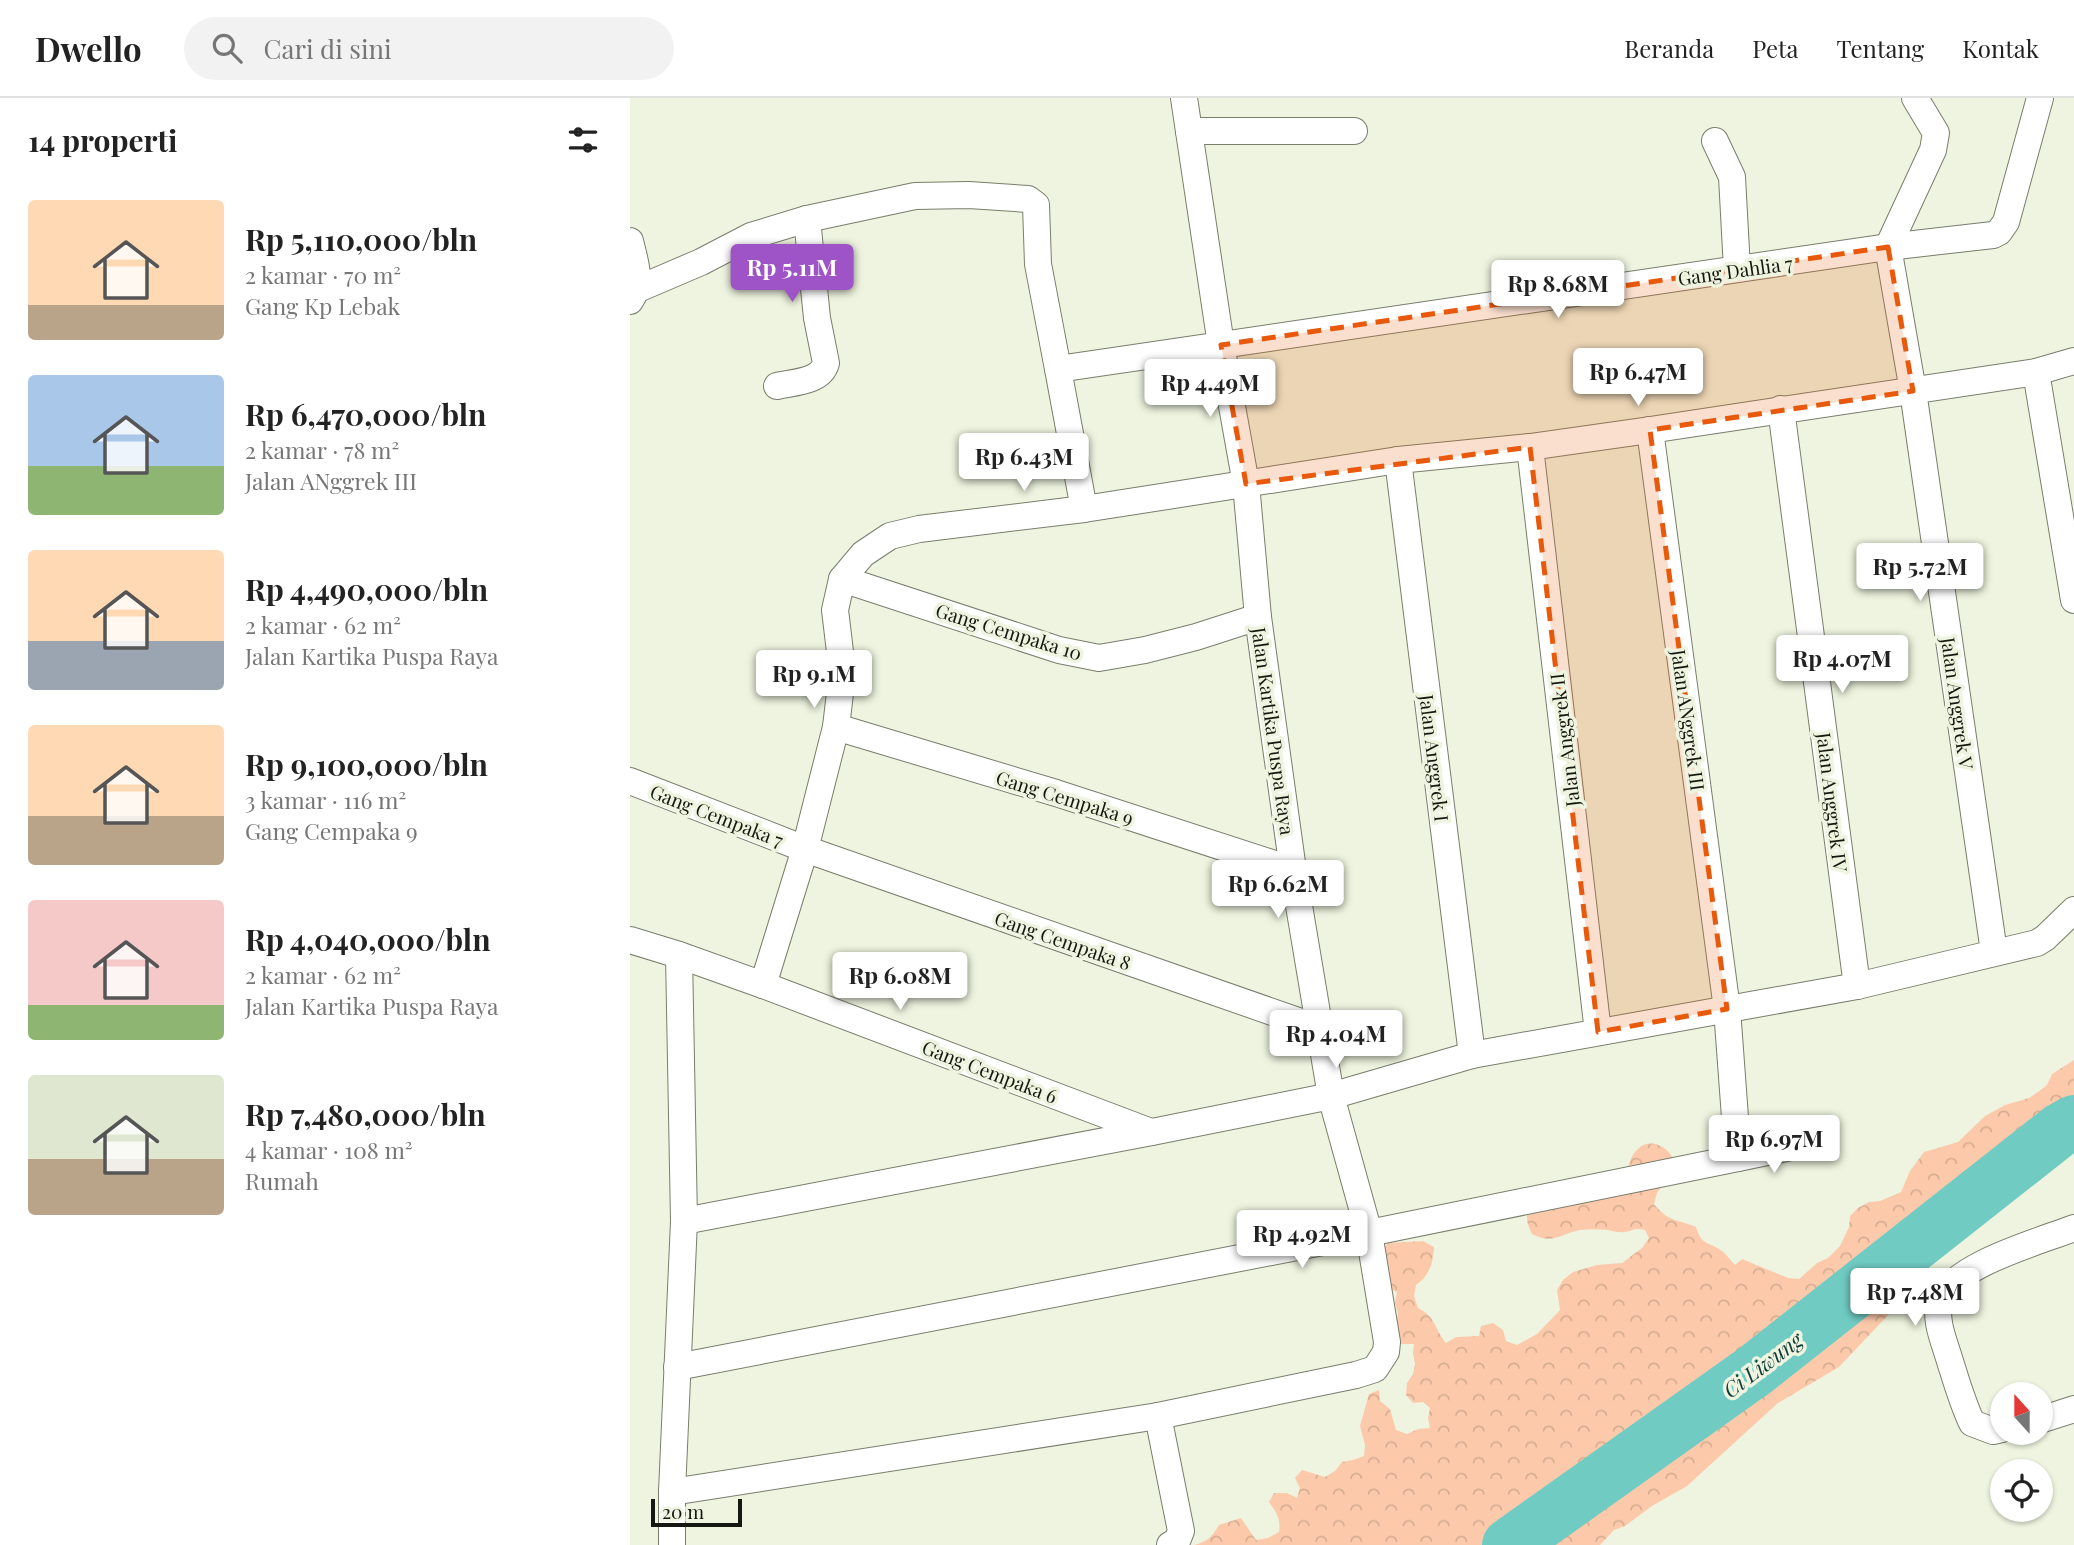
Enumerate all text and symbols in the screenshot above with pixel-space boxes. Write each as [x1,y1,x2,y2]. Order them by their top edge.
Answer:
search box [184,17,674,80]
text: Dwello [35,26,142,70]
icon: search [208,29,246,67]
text: Cari di sini [264,31,392,66]
text: Beranda [1624,32,1714,64]
text: Peta [1752,32,1799,64]
text: Tentang [1837,32,1924,64]
text: Kontak [1962,32,2039,64]
text: 14 properti [28,120,178,160]
icon: filters [564,121,602,159]
text: Rp 5,110,000/bln [245,219,477,259]
icon: home [84,228,168,312]
pin: Rp 5.11M [720,244,864,304]
street label: Gang Dahlia 7 [1676,249,1794,291]
text: Rp 5.11M [747,251,837,282]
text: 2 kamar · 70 m² [245,259,401,290]
pin: Rp 8.68M [1486,260,1630,320]
text: Rp 8.68M [1507,267,1609,298]
text: Gang Kp Lebak [245,290,400,321]
pin: Rp 6.47M [1566,348,1710,408]
text: Rp 6.47M [1589,355,1687,386]
pin: Rp 4.49M [1138,360,1282,419]
text: Rp 4.49M [1160,366,1260,397]
text: Rp 6,470,000/bln [245,394,486,434]
icon: home [84,403,168,487]
text: 2 kamar · 78 m² [245,434,399,465]
pin: Rp 6.43M [952,434,1096,493]
text: Rp 6.43M [975,440,1073,471]
text: Jalan ANggrek III [245,465,417,496]
pin: Rp 5.72M [1848,544,1992,603]
text: Rp 5.72M [1872,550,1968,581]
text: Rp 4,490,000/bln [245,569,488,609]
icon: home [84,578,168,662]
street label: Gang Cempaka 10 [933,596,1085,666]
text: 2 kamar · 62 m² [245,609,401,640]
street label: Jalan Kartika Puspa Raya [1246,625,1302,837]
street label: Jalan Anggrek V [1936,634,1980,772]
pin: Rp 4.07M [1770,636,1914,695]
text: Jalan Kartika Puspa Raya [245,640,498,671]
text: Rp 4.07M [1792,642,1892,673]
street label: Jalan ANggrek III [1666,647,1712,792]
pin: Rp 9.1M [749,650,879,710]
text: Rp 9.1M [772,657,856,688]
street label: Jalan Anggrek II [1543,672,1585,809]
street label: Jalan Anggrek I [1414,692,1456,823]
street label: Jalan Anggrek IV [1811,730,1855,874]
text: Rp 9,100,000/bln [245,744,488,784]
icon: home [84,753,168,837]
street label: Gang Cempaka 9 [993,764,1137,830]
street label: Gang Cempaka 7 [647,778,788,852]
text: 3 kamar · 116 m² [245,784,406,815]
text: Gang Cempaka 9 [245,815,418,846]
pin: Rp 6.62M [1206,860,1350,920]
text: Rp 6.62M [1228,867,1328,898]
street label: Gang Cempaka 8 [991,904,1135,976]
text: Rp 4,040,000/bln [245,919,491,959]
icon: home [84,928,168,1012]
pin: Rp 6.08M [828,953,972,1012]
text: 2 kamar · 62 m² [245,959,401,990]
text: Rp 6.08M [848,959,952,990]
text: Jalan Kartika Puspa Raya [245,990,498,1021]
pin: Rp 4.04M [1264,1010,1408,1070]
text: Rp 4.04M [1285,1017,1387,1048]
street label: Gang Cempaka 6 [919,1033,1061,1109]
text: Rp 7,480,000/bln [245,1094,486,1134]
icon: home [84,1103,168,1187]
pin: Rp 6.97M [1702,1116,1846,1175]
text: Rp 6.97M [1725,1122,1823,1153]
text: 4 kamar · 108 m² [245,1134,413,1165]
text: Rumah [245,1165,319,1196]
pin: Rp 4.92M [1230,1210,1374,1270]
text: Rp 4.92M [1253,1217,1351,1248]
pin: Rp 7.48M [1843,1268,1987,1328]
text: Rp 7.48M [1866,1275,1964,1306]
water label: Ci Liwung [1717,1324,1809,1403]
north arrow [1990,1382,2053,1446]
map controls [1990,1382,2053,1522]
button: locate [1990,1459,2053,1522]
scale bar [651,1496,742,1528]
text: 20 m [662,1498,704,1524]

